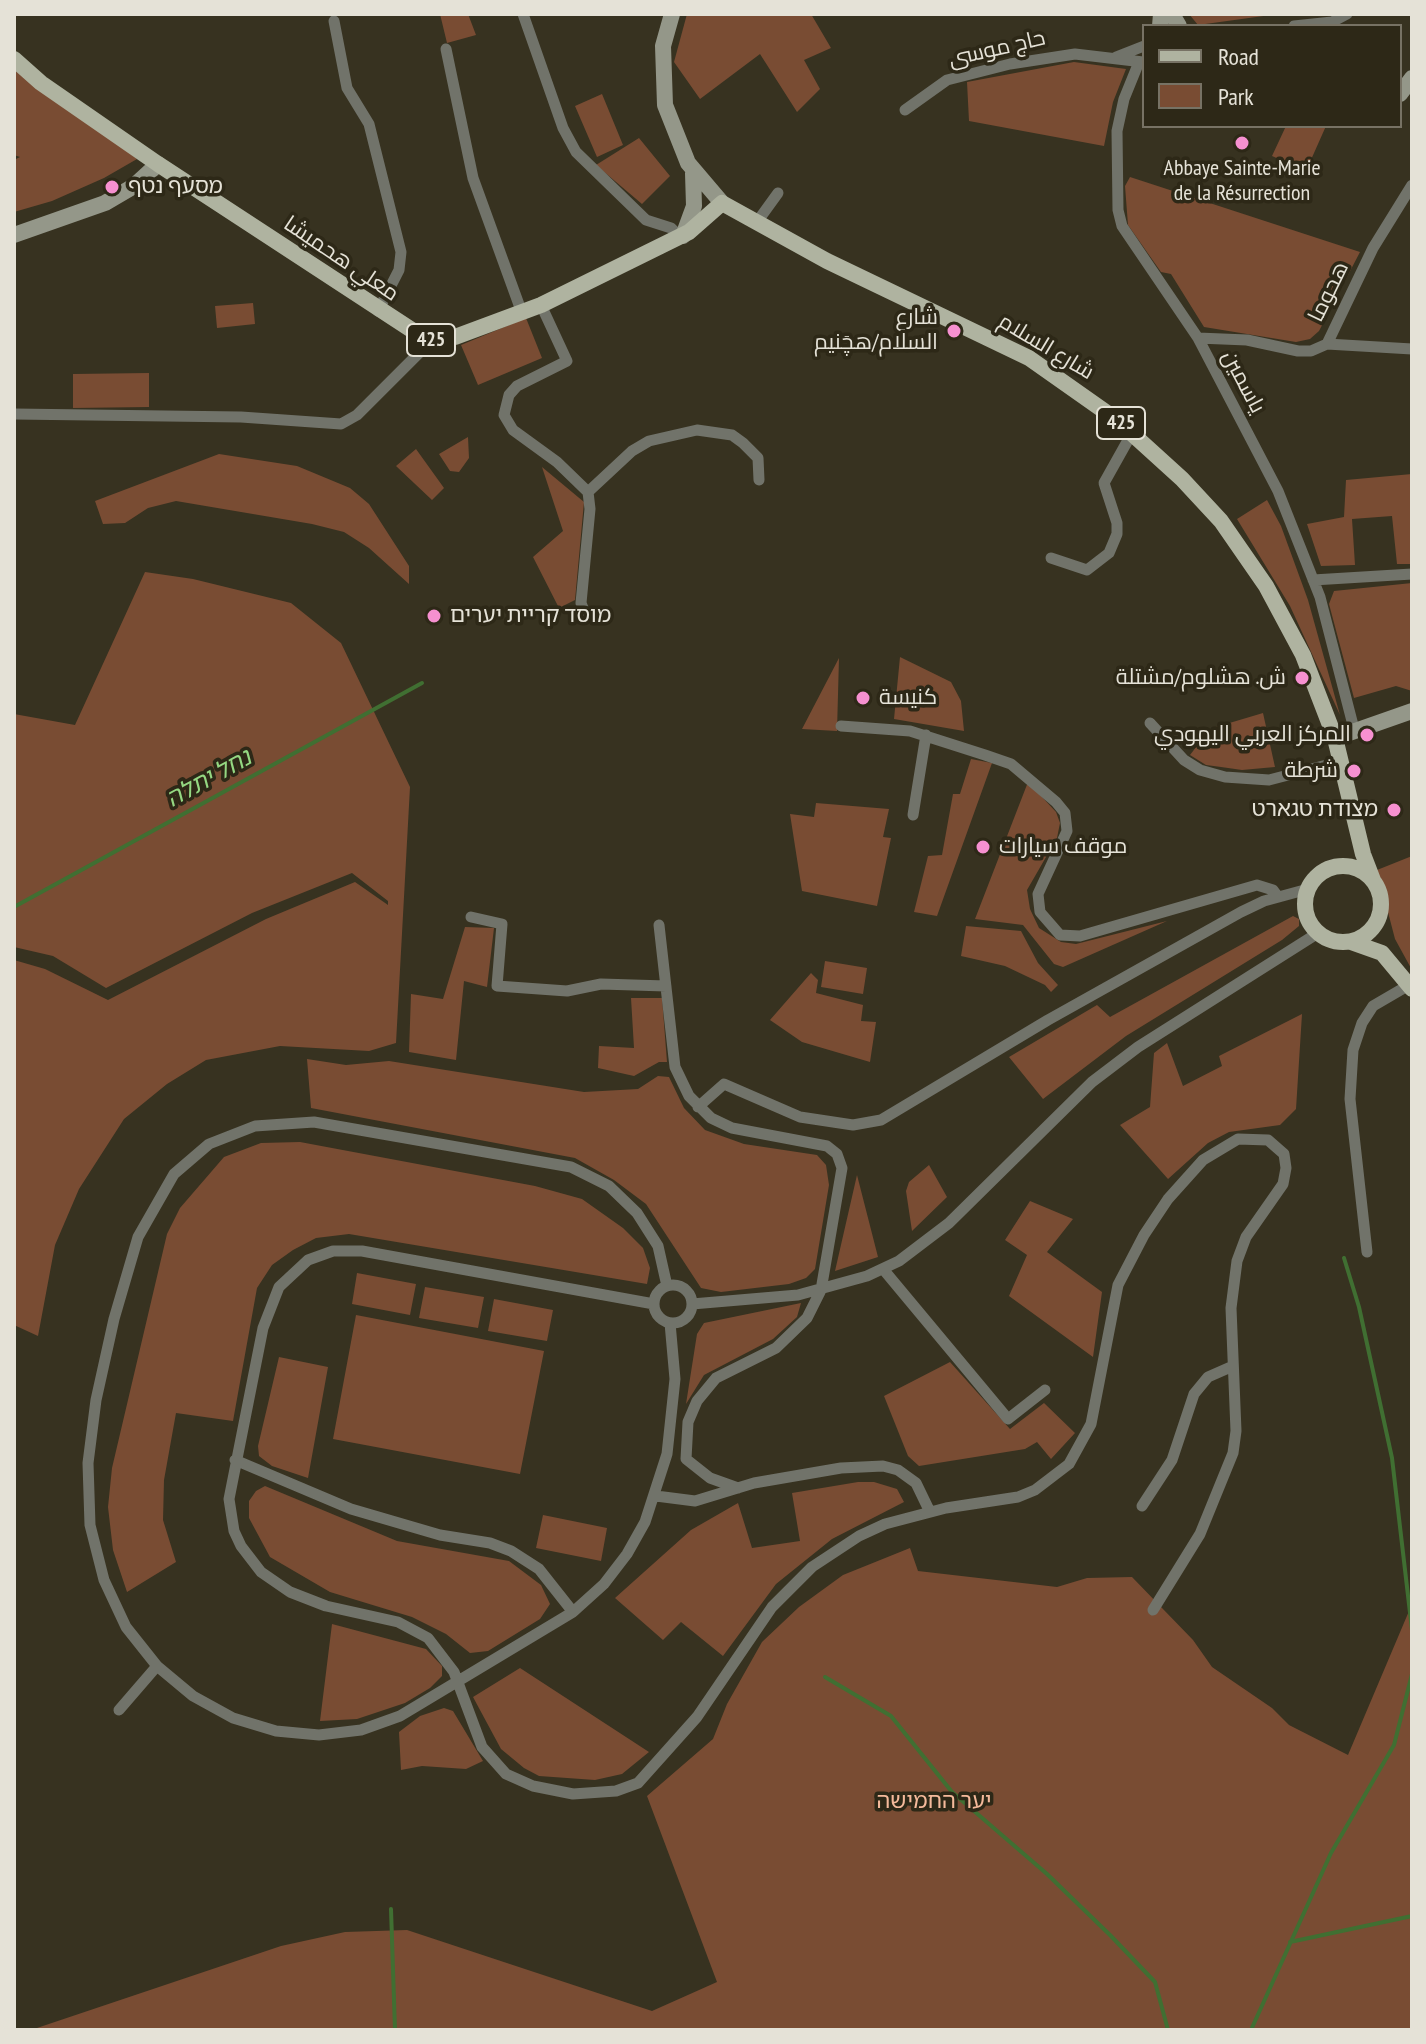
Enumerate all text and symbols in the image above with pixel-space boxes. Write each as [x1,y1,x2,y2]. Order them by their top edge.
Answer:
legend [1142,24,1402,128]
street label: حاج موسى [946,25,1048,73]
text: Road [1218,41,1259,72]
text: Park [1218,81,1254,112]
marker: Abbaye Sainte-Marie de la Résurrection [1233,134,1251,152]
place label: Abbaye Sainte-Marie de la Résurrection [1163,156,1321,208]
place label: מסעף נטף [128,174,223,200]
marker: מסעף נטף [103,178,121,196]
street label: معلي هحميشا [278,211,404,307]
street label: هحوما [1303,257,1355,327]
place label: شارع السلام/هچَنيم [814,305,938,356]
street label: شارع السلام [993,308,1099,386]
marker: شارع السلام/هچَنيم [945,322,963,340]
road number: 425 [407,324,455,356]
street label: ياسمين [1216,346,1270,418]
road number: 425 [1097,407,1145,439]
place label: מוסד קריית יערים [450,603,611,629]
marker: מוסד קריית יערים [425,607,443,625]
place label: ش. هشلوم/مشتلة [1116,665,1286,691]
marker: ش. هشلوم/مشتلة [1293,669,1311,687]
place label: كنيسة [879,685,937,711]
marker: كنيسة [854,689,872,707]
place label: المركز العربي اليهودي [1154,722,1351,748]
marker: المركز العربي اليهودي [1358,726,1376,744]
water label: נחל יתלה [161,744,257,814]
place label: شرطة [1285,758,1338,784]
marker: شرطة [1345,762,1363,780]
place label: מצודת טגארט [1252,797,1378,823]
marker: מצודת טגארט [1385,801,1403,819]
place label: موقف سيارات [999,834,1127,860]
marker: موقف سيارات [974,838,992,856]
park label: יער החמישה [877,1789,991,1815]

